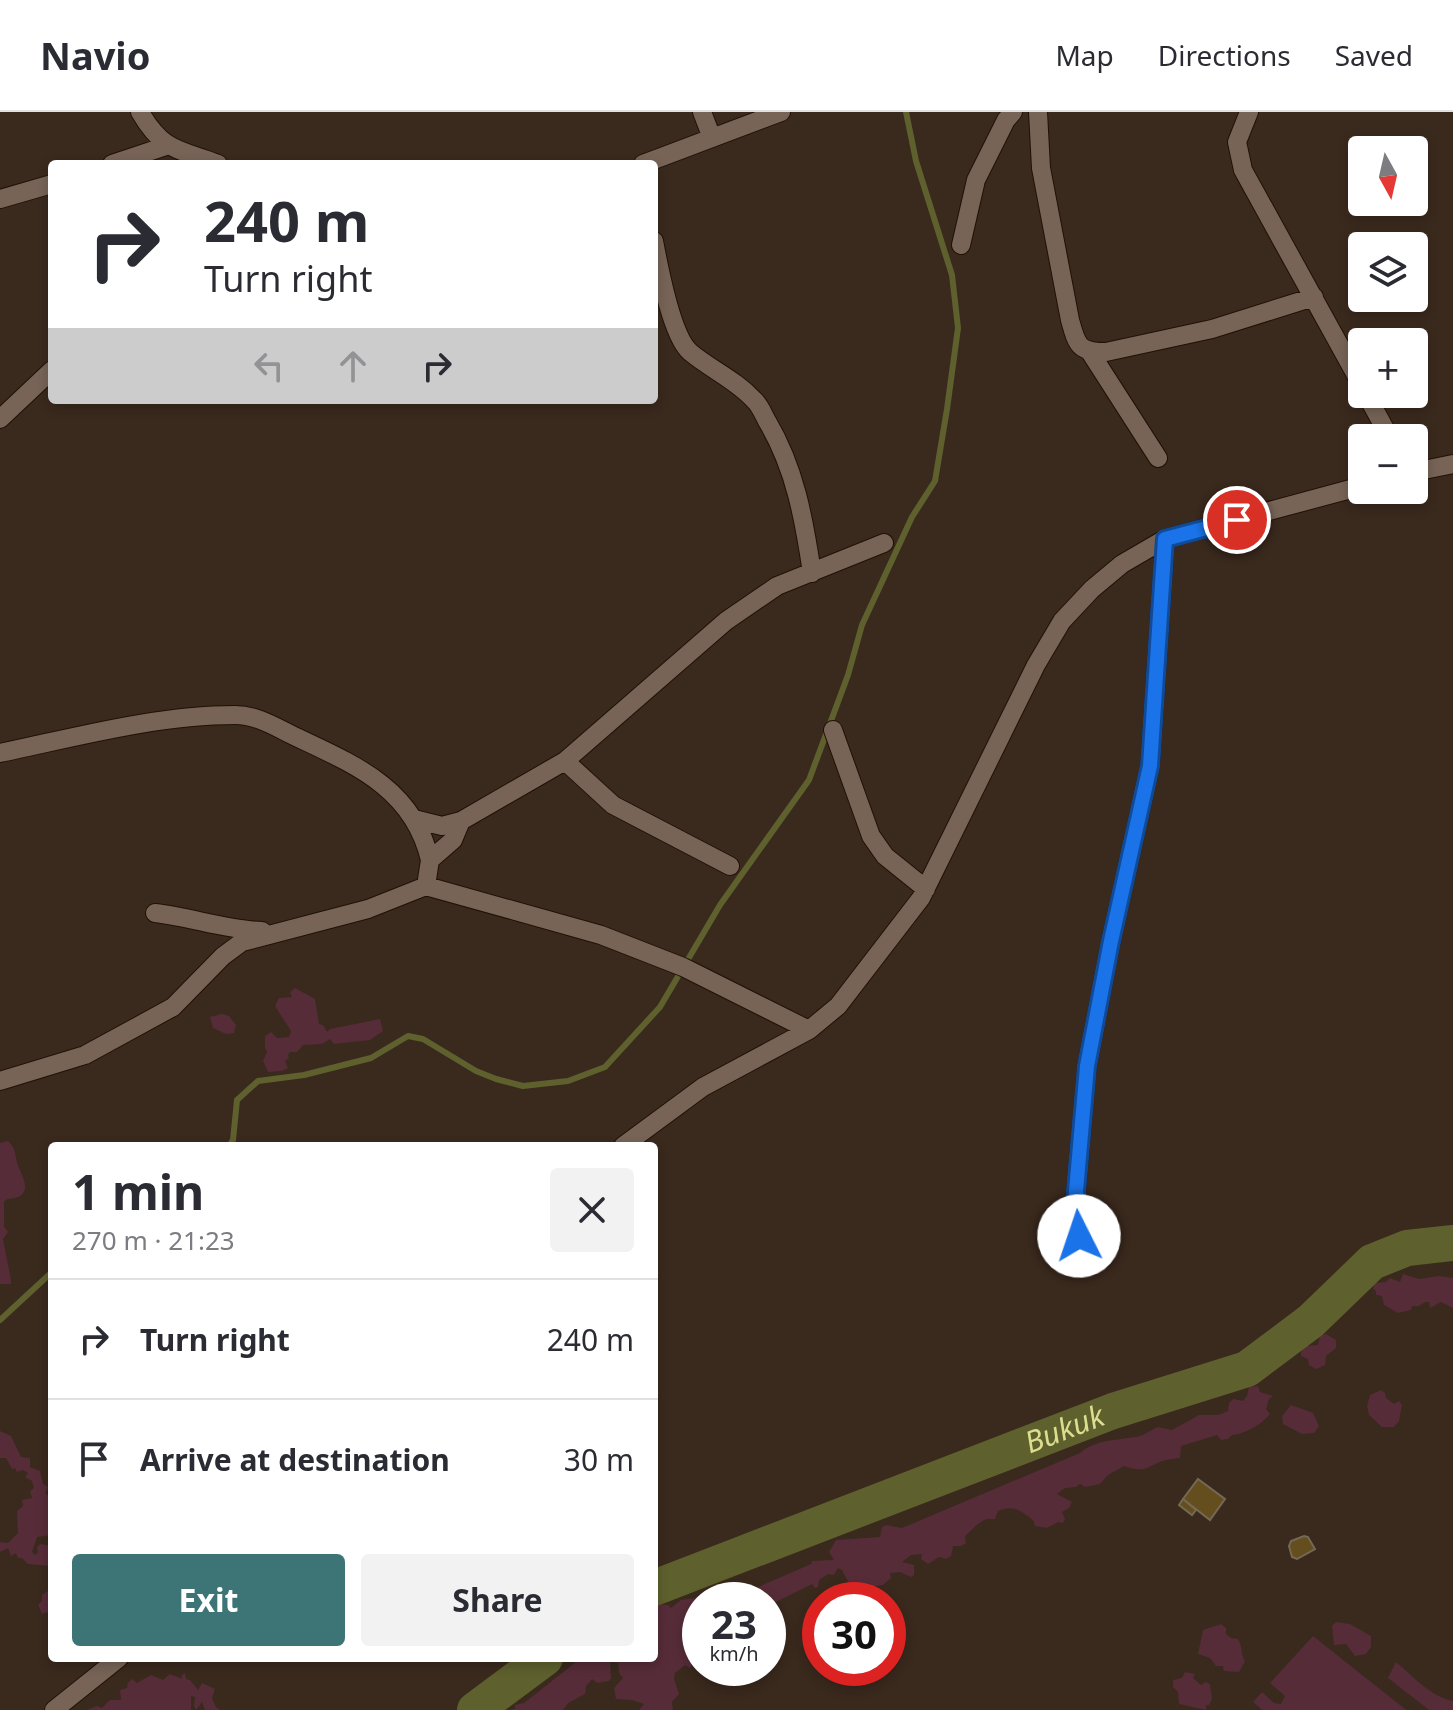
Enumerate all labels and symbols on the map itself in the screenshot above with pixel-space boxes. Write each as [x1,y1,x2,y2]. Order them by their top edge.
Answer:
north arrow [1348,136,1428,216]
pin [1203,486,1271,554]
position arrow [1037,1194,1121,1278]
water label: Bukuk [1018,1394,1111,1462]
speed limit sign: 30 [802,1582,906,1686]

